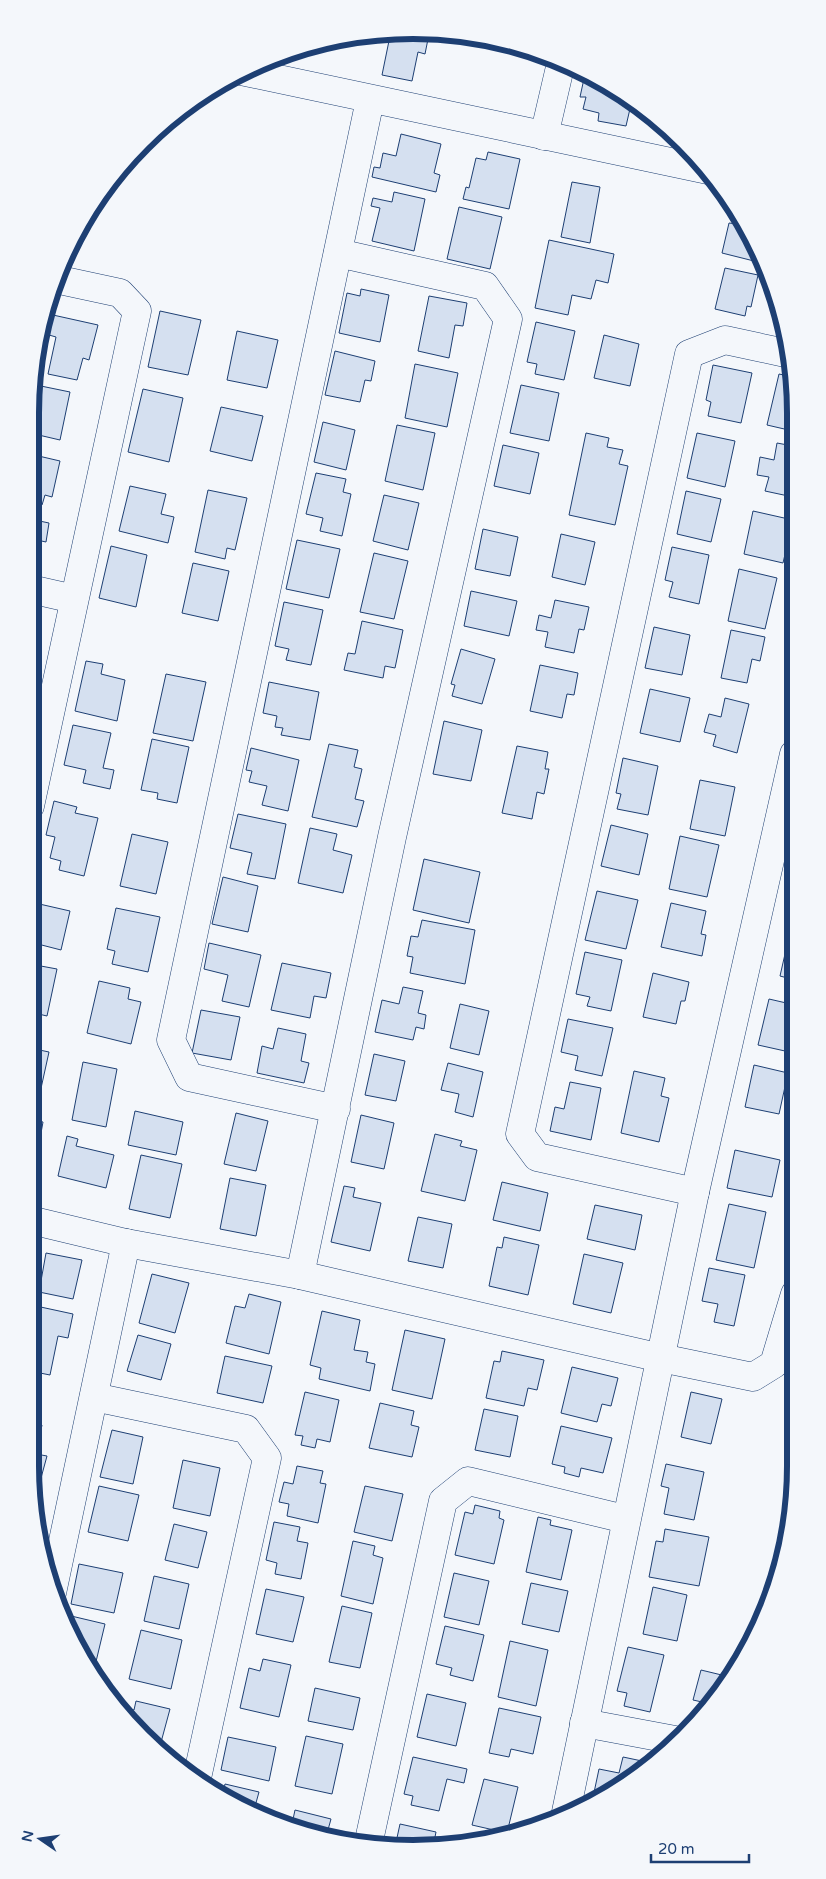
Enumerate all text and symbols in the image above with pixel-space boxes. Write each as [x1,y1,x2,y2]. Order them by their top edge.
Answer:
north arrow [15,1814,65,1864]
text: N [18,1829,37,1844]
scale bar [651,1832,748,1864]
text: 20 m [658,1840,695,1858]

